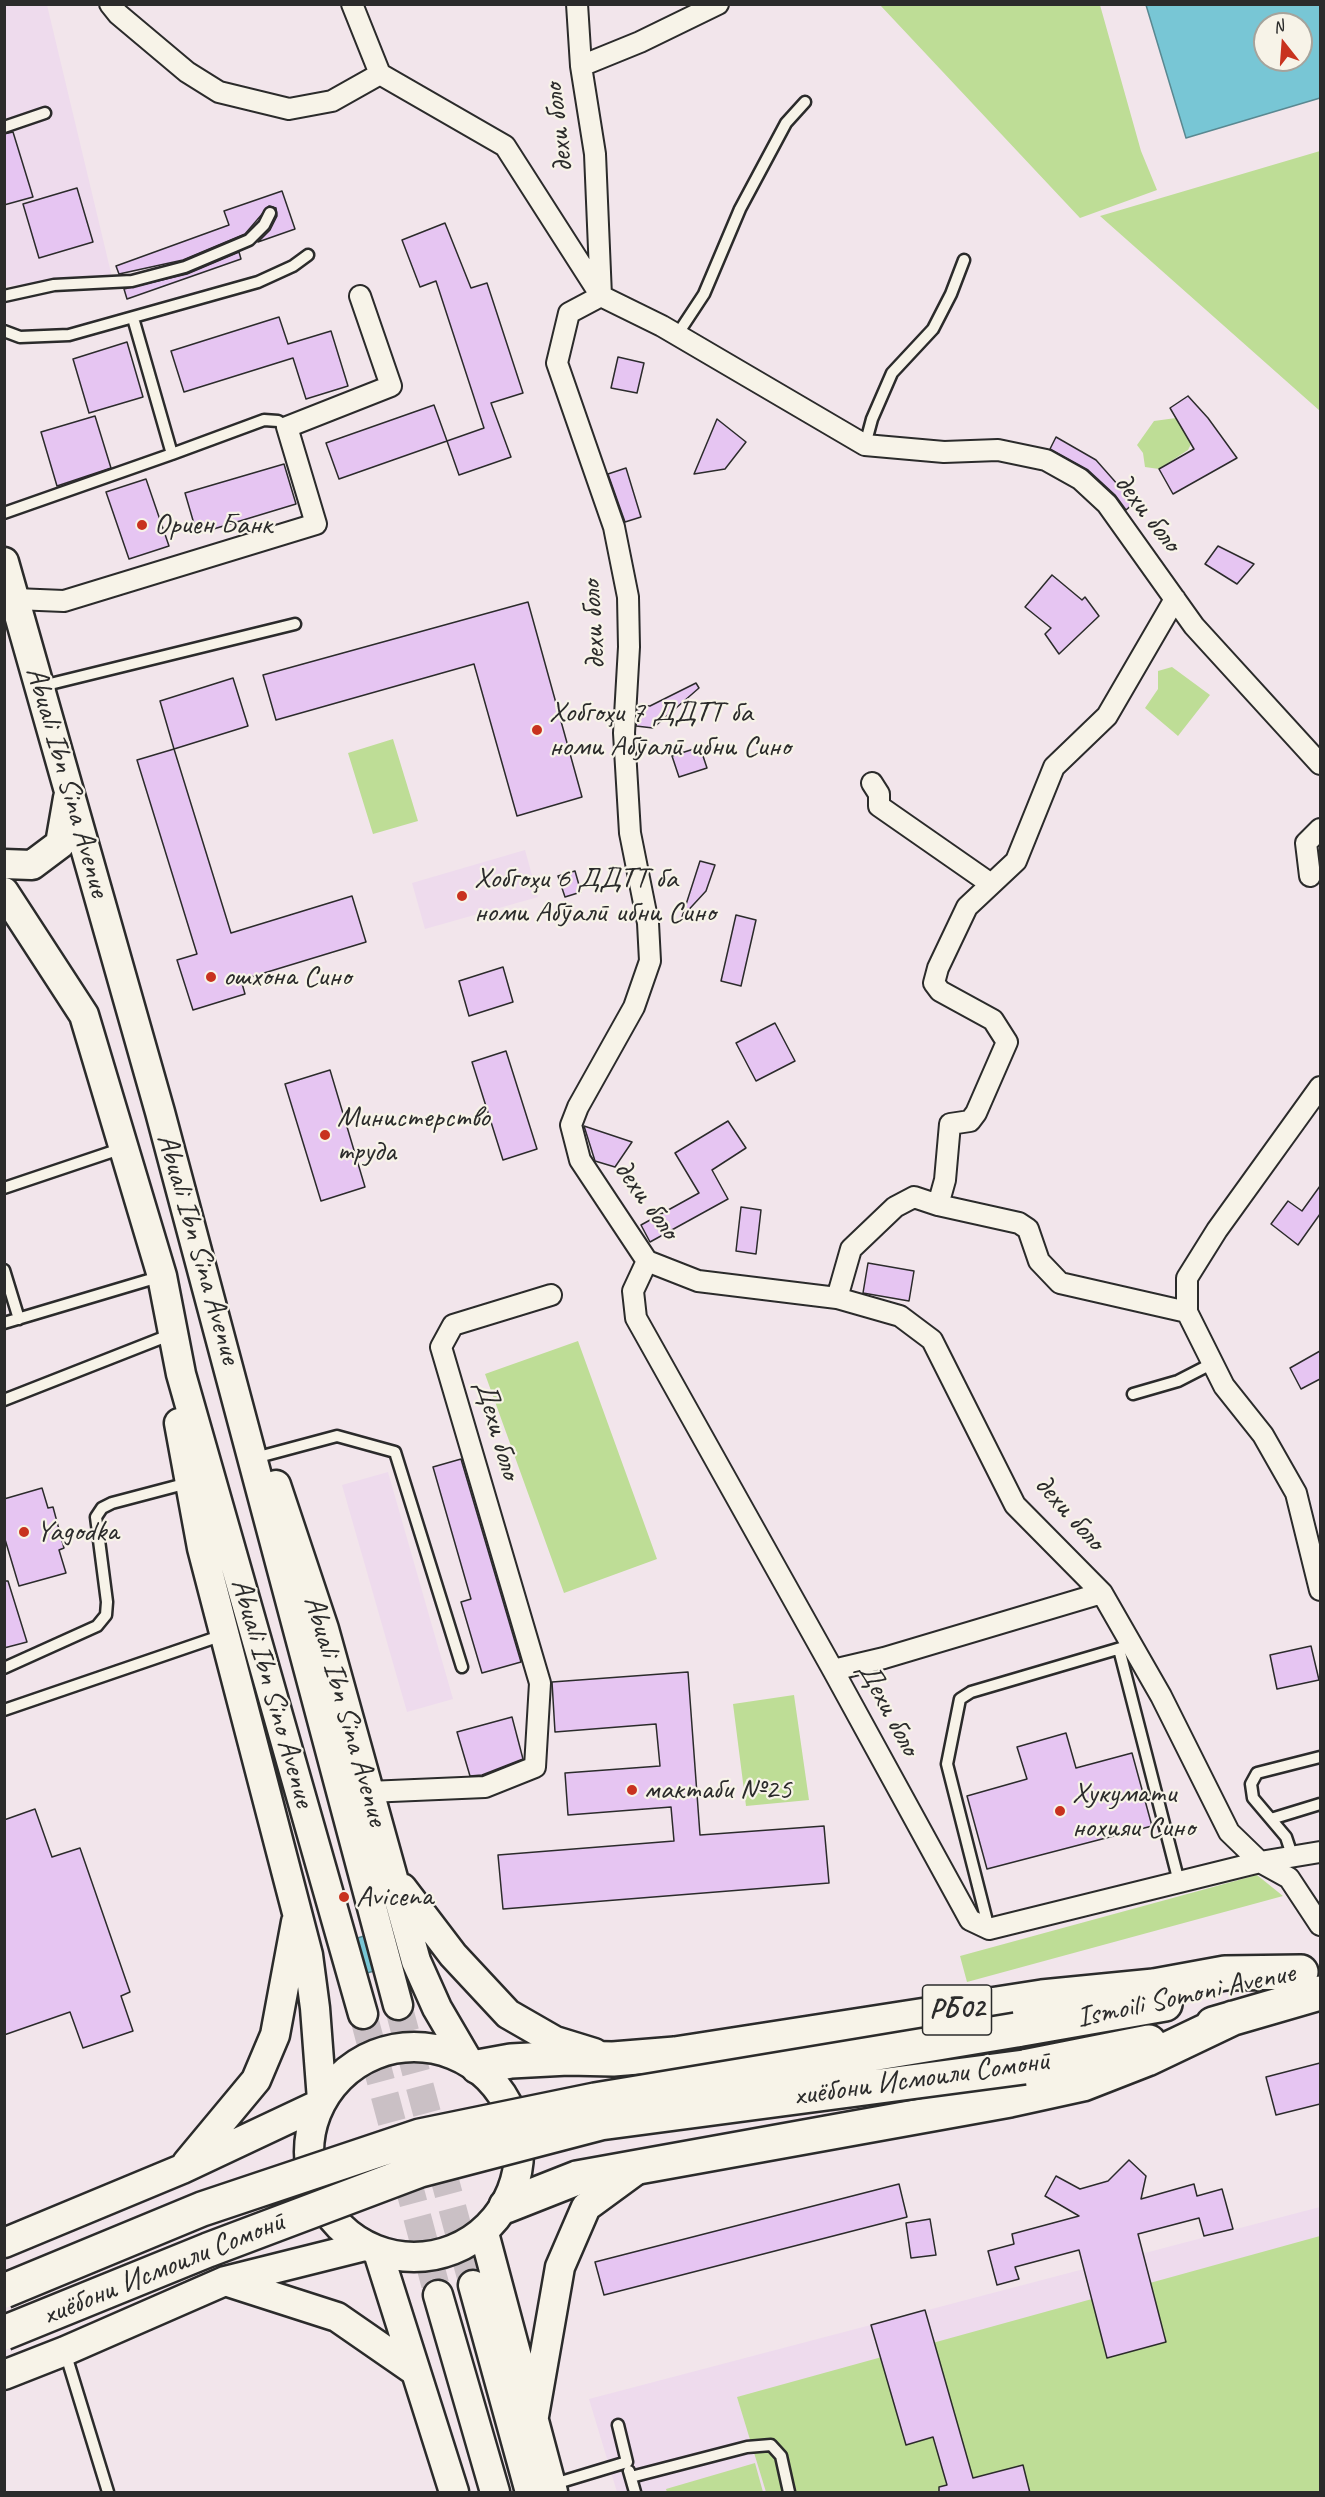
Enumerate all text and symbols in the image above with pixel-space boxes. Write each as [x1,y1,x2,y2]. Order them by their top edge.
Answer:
north arrow [1253,12,1313,72]
text: N [1271,16,1286,38]
street label: дехи боло [536,81,582,175]
street label: дехи боло [1105,467,1189,559]
place label: Ориен Банк [154,507,272,543]
marker: Ориен Банк [135,518,149,532]
street label: дехи боло [574,579,614,671]
street label: Abuali Ibn Sina Avenue [17,663,117,901]
place label: Хобгоҳи 7 ДДТТ ба номи Абӯалӣ ибни Сино [549,695,791,766]
marker: Хобгоҳи 7 ДДТТ ба номи Абӯалӣ ибни Сино [530,723,544,737]
place label: Хобгоҳи 6 ДДТТ ба номи Абӯалӣ ибни Сино [474,861,716,932]
marker: Хобгоҳи 6 ДДТТ ба номи Абӯалӣ ибни Сино [455,889,469,903]
place label: ошхона Сино [223,959,351,995]
marker: ошхона Сино [204,970,218,984]
place label: Министерство труда [337,1100,490,1170]
marker: Министерство труда [318,1128,332,1142]
street label: Abuali Ibn Sina Avenue [148,1130,248,1368]
street label: дехи боло [605,1153,687,1247]
street label: Дехи боло [466,1377,528,1483]
street label: дехи боло [1026,1468,1112,1558]
place label: Yagodka [36,1514,118,1550]
marker: Yagodka [17,1525,31,1539]
street label: Abuali Ibn Sino Avenue [222,1575,322,1811]
street label: Abuali Ibn Sina Avenue [295,1592,395,1830]
street label: Дехи боло [848,1656,928,1762]
place label: мактаби №25 [644,1772,791,1808]
place label: Хукумати нохияи Сино [1072,1776,1195,1846]
marker: мактаби №25 [625,1783,639,1797]
marker: Хукумати нохияи Сино [1053,1804,1067,1818]
place label: Avicena [356,1879,433,1915]
marker: Avicena [337,1890,351,1904]
street label: Ismoili Somoni Avenue [1074,1955,1298,2037]
road number: РБ02 [922,1985,992,2035]
street label: хиёбони Исмоили Сомонӣ [792,2043,1052,2115]
street label: хиёбони Исмоили Сомонӣ [38,2204,290,2334]

